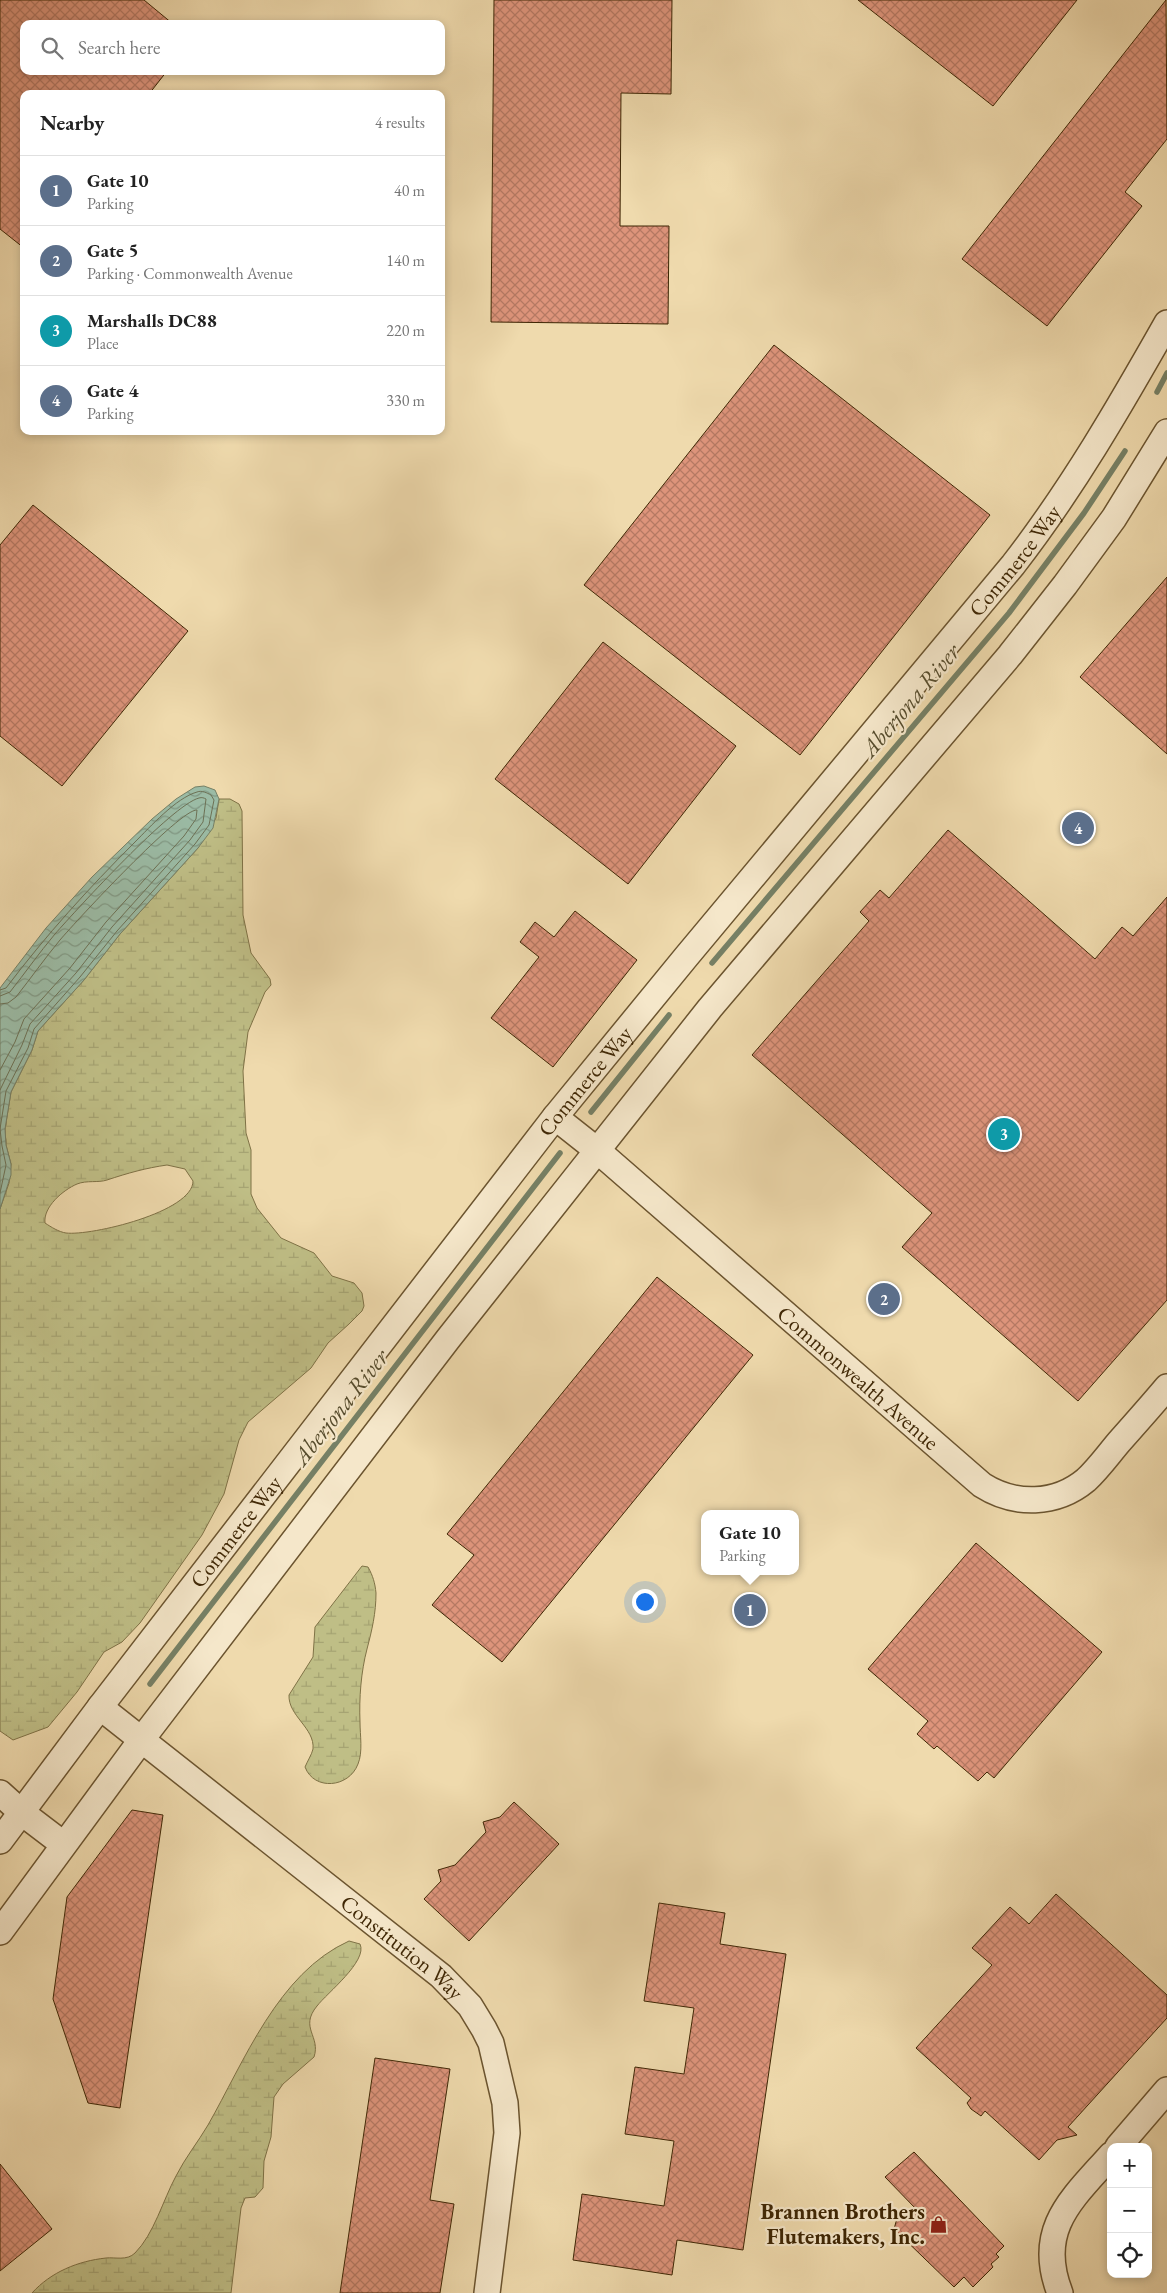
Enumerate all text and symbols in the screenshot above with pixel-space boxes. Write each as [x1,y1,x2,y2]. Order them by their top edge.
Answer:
search box [20,20,445,75]
icon: search [38,34,66,62]
text: Search here [78,35,160,60]
text: Nearby [40,109,104,136]
text: 4 results [375,112,425,133]
text: Gate 10 [87,168,149,193]
text: 1 [52,180,60,201]
text: 40 m [394,180,425,201]
text: Parking [87,193,134,214]
text: Gate 5 [87,238,139,263]
text: 2 [52,250,60,271]
text: 140 m [386,250,425,271]
text: Parking · Commonwealth Avenue [87,263,293,284]
text: Marshalls DC88 [87,308,217,333]
text: 3 [52,320,60,341]
text: 220 m [386,320,425,341]
text: Place [87,333,119,354]
text: Gate 4 [87,378,139,403]
text: 4 [52,390,60,411]
text: 330 m [386,390,425,411]
text: Parking [87,403,134,424]
street label: Commerce Way [962,499,1067,622]
water label: Aberjona River [852,635,968,765]
pin: 4 [1062,809,1094,847]
street label: Commerce Way [531,1019,639,1142]
pin: 3 [988,1115,1020,1153]
pin: 2 [868,1280,900,1318]
street label: Commonwealth Avenue [771,1299,946,1456]
water label: Aberjona River [284,1341,396,1473]
street label: Commerce Way [183,1469,288,1593]
popup [701,1510,799,1575]
text: Gate 10 [719,1520,781,1545]
text: Parking [719,1545,766,1566]
your location [632,1589,658,1615]
pin: 1 [734,1591,766,1629]
street label: Constitution Way [335,1888,471,2006]
map controls [1107,2143,1152,2278]
button: + [1107,2143,1152,2188]
button: − [1107,2188,1152,2233]
place label: Brannen Brothers Flutemakers, Inc. [760,2197,925,2251]
shop icon: Brannen Brothers Flutemakers, Inc. [929,2214,949,2234]
button: locate [1107,2233,1152,2278]

